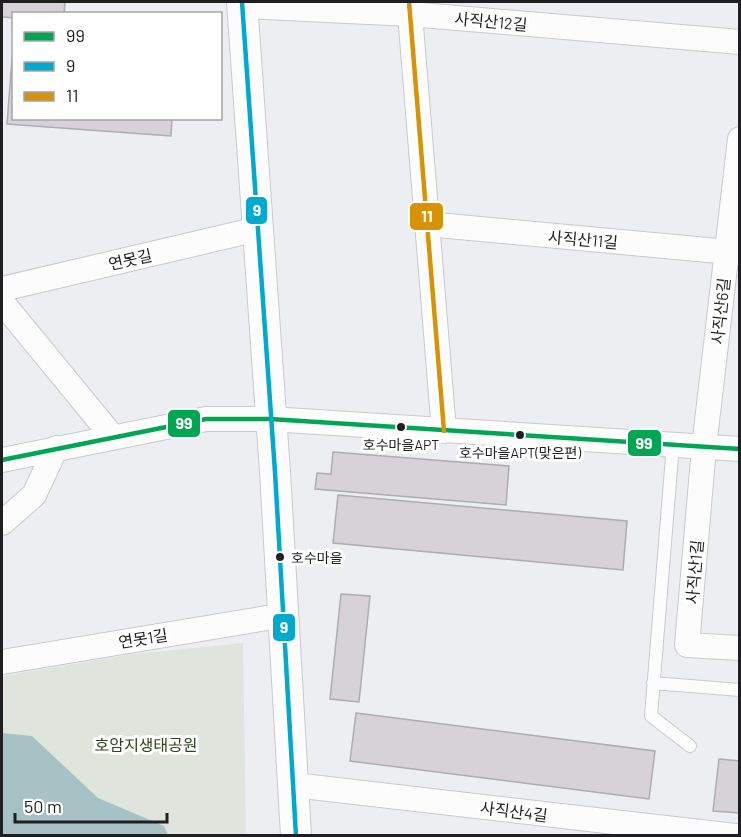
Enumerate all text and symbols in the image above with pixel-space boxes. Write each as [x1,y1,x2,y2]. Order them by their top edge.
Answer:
street label: 사직산12길 [454,8,528,34]
legend [12,12,222,120]
text: 99 [66,24,85,46]
text: 9 [66,54,75,76]
text: 11 [66,84,79,106]
line badge: 9 [245,196,268,225]
text: 9 [253,200,261,219]
line badge: 11 [409,202,444,231]
text: 11 [421,206,433,225]
street label: 사직산11길 [547,226,619,252]
street label: 연못길 [106,245,154,273]
street label: 사직산6길 [707,277,733,345]
line badge: 99 [167,409,201,438]
text: 99 [176,413,193,432]
marker: 호수마을APT [395,421,407,433]
marker: 호수마을APT(맞은편) [514,429,526,441]
line badge: 99 [627,429,662,457]
text: 99 [636,433,653,452]
place label: 호수마을APT [363,436,439,453]
place label: 호수마을APT(맞은편) [459,444,581,461]
street label: 사직산1길 [682,539,706,605]
place label: 호수마을 [291,549,343,566]
marker: 호수마을 [274,551,286,563]
line badge: 9 [272,613,296,642]
text: 9 [280,617,288,636]
street label: 연못1길 [117,625,169,651]
park label: 호암지생태공원 [94,735,198,754]
scale bar [15,786,166,824]
text: 50 m [24,795,62,817]
street label: 사직산4길 [479,797,549,825]

